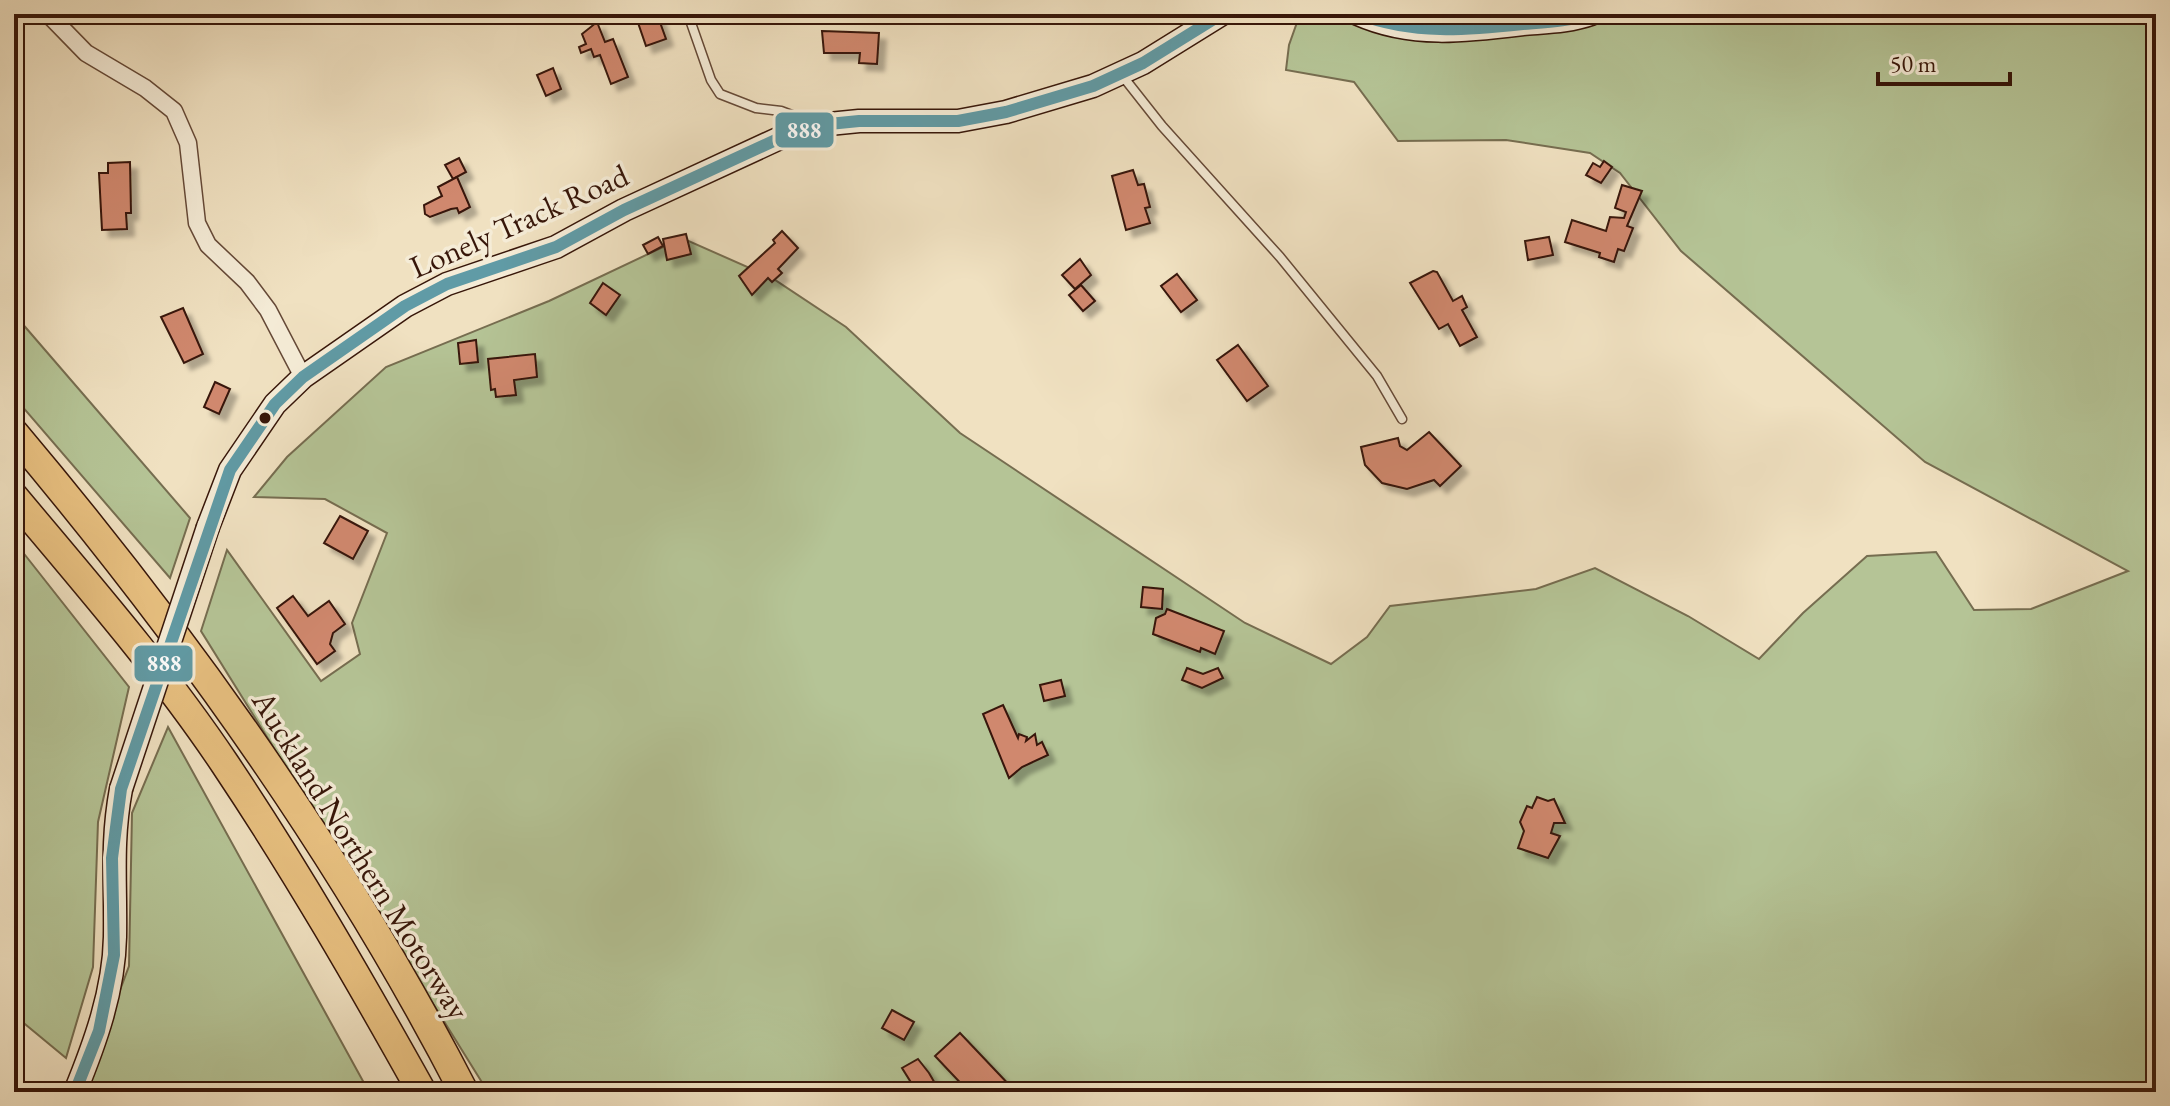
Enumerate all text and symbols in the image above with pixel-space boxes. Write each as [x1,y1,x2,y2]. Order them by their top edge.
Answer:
scale bar [1878,36,2010,86]
text: 50 m [1890,48,1937,79]
line badge: 888 [774,111,835,149]
text: 888 [787,116,821,145]
street label: Lonely Track Road [403,154,636,288]
unlabelled marker [257,410,273,426]
line badge: 888 [133,644,194,683]
text: 888 [147,649,181,678]
street label: Auckland Northern Motorway [242,682,480,1028]

